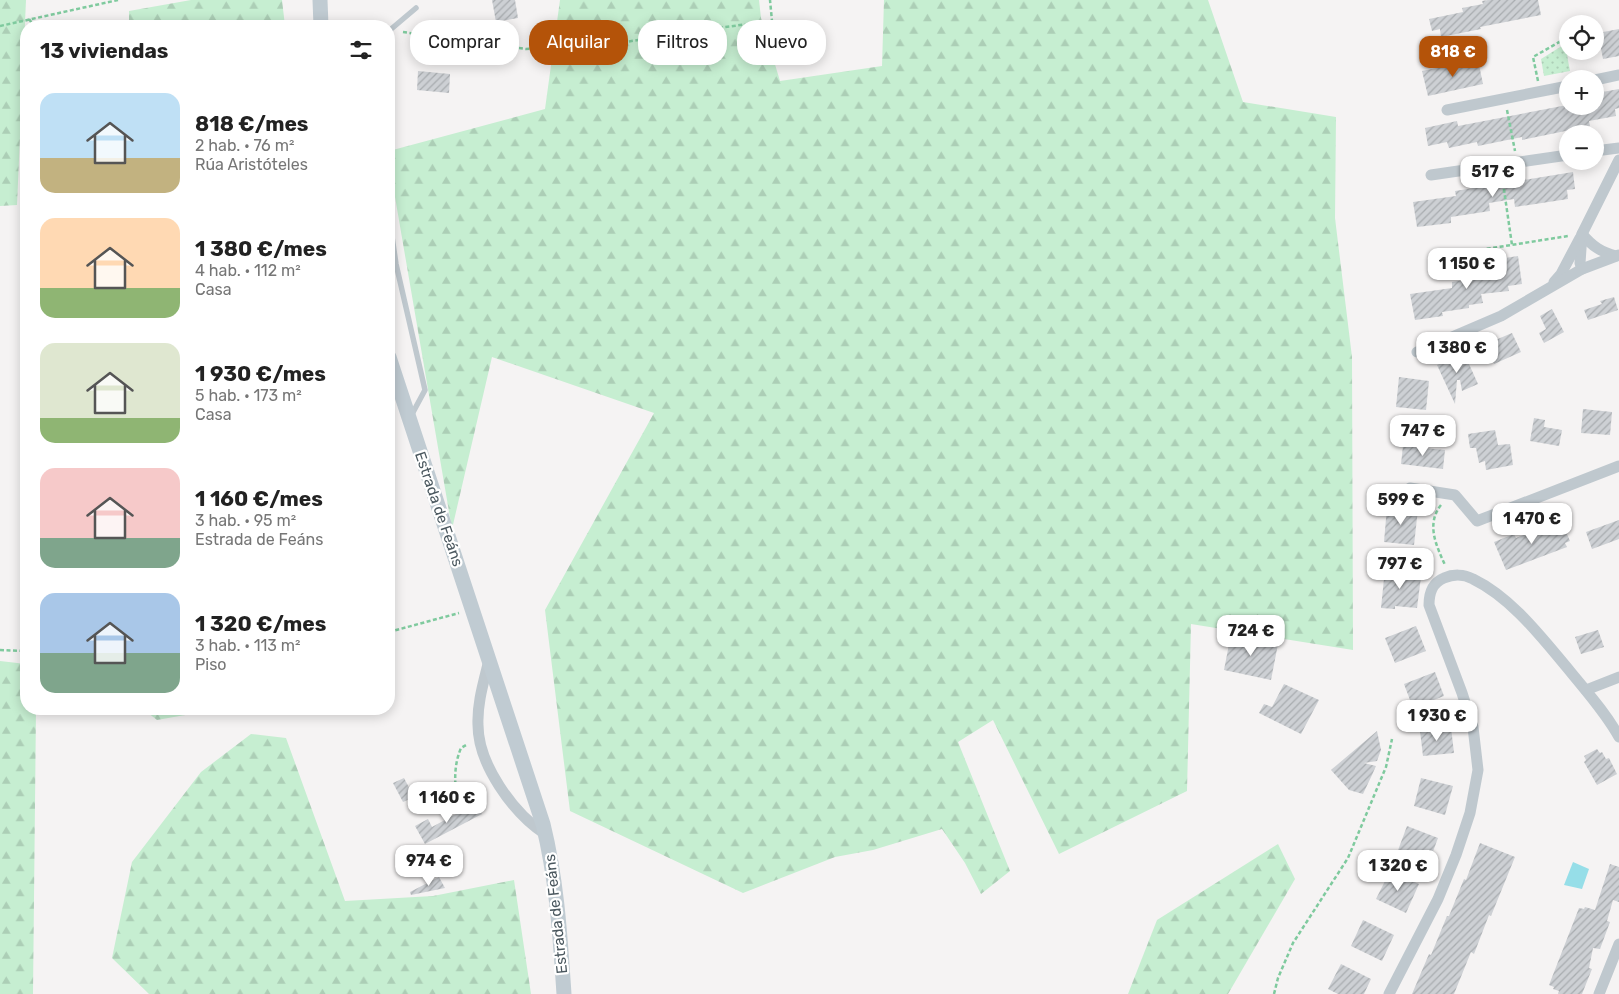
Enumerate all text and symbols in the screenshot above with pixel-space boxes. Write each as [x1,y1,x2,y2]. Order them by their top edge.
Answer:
map controls [1559,15,1604,170]
button: locate [1559,15,1604,60]
chip: Comprar [410,20,519,65]
chip: Alquilar [529,20,628,65]
chip: Filtros [638,20,727,65]
chip: Nuevo [737,20,826,65]
icon: filters [347,36,375,64]
pin: 818 € [1418,36,1488,78]
text: 13 viviendas [40,38,168,63]
text: 818 € [1430,42,1476,61]
button: + [1559,70,1604,115]
text: 818 €/mes [195,111,308,136]
icon: home [80,113,140,173]
button: − [1559,125,1604,170]
text: 2 hab. · 76 m² [195,136,294,155]
text: Rúa Aristóteles [195,155,308,174]
pin: 517 € [1458,156,1528,198]
text: 517 € [1471,162,1515,181]
text: 1 380 €/mes [195,236,327,261]
icon: home [80,238,140,298]
pin: 1 150 € [1421,248,1513,290]
text: 1 150 € [1439,254,1495,273]
text: 4 hab. · 112 m² [195,261,301,280]
text: Casa [195,280,231,299]
pin: 1 380 € [1411,332,1503,374]
text: 1 380 € [1427,338,1487,357]
text: 1 930 €/mes [195,361,326,386]
icon: home [80,363,140,423]
text: 5 hab. · 173 m² [195,386,302,405]
text: Casa [195,405,231,424]
pin: 747 € [1388,414,1458,457]
text: 747 € [1401,421,1445,440]
street label: Estrada de Feáns [411,449,467,569]
pin: 599 € [1366,484,1436,526]
text: 1 160 €/mes [195,486,323,511]
icon: home [80,488,140,548]
text: 599 € [1378,490,1424,509]
pin: 1 470 € [1486,502,1578,545]
text: 1 470 € [1503,509,1561,528]
text: 3 hab. · 95 m² [195,511,296,530]
text: Estrada de Feáns [195,530,323,549]
pin: 797 € [1365,548,1435,590]
text: 797 € [1378,554,1422,573]
text: 1 320 €/mes [195,611,326,636]
icon: home [80,613,140,673]
pin: 724 € [1216,614,1286,657]
text: 724 € [1228,621,1274,640]
text: 3 hab. · 113 m² [195,636,301,655]
text: Piso [195,655,227,674]
pin: 1 930 € [1391,700,1483,742]
text: 1 930 € [1408,706,1466,725]
pin: 1 160 € [401,782,493,824]
text: 1 160 € [419,788,475,807]
pin: 974 € [394,844,464,887]
pin: 1 320 € [1352,850,1444,892]
text: 974 € [406,851,452,870]
street label: Estrada de Feáns [541,853,571,975]
text: 1 320 € [1368,856,1428,875]

